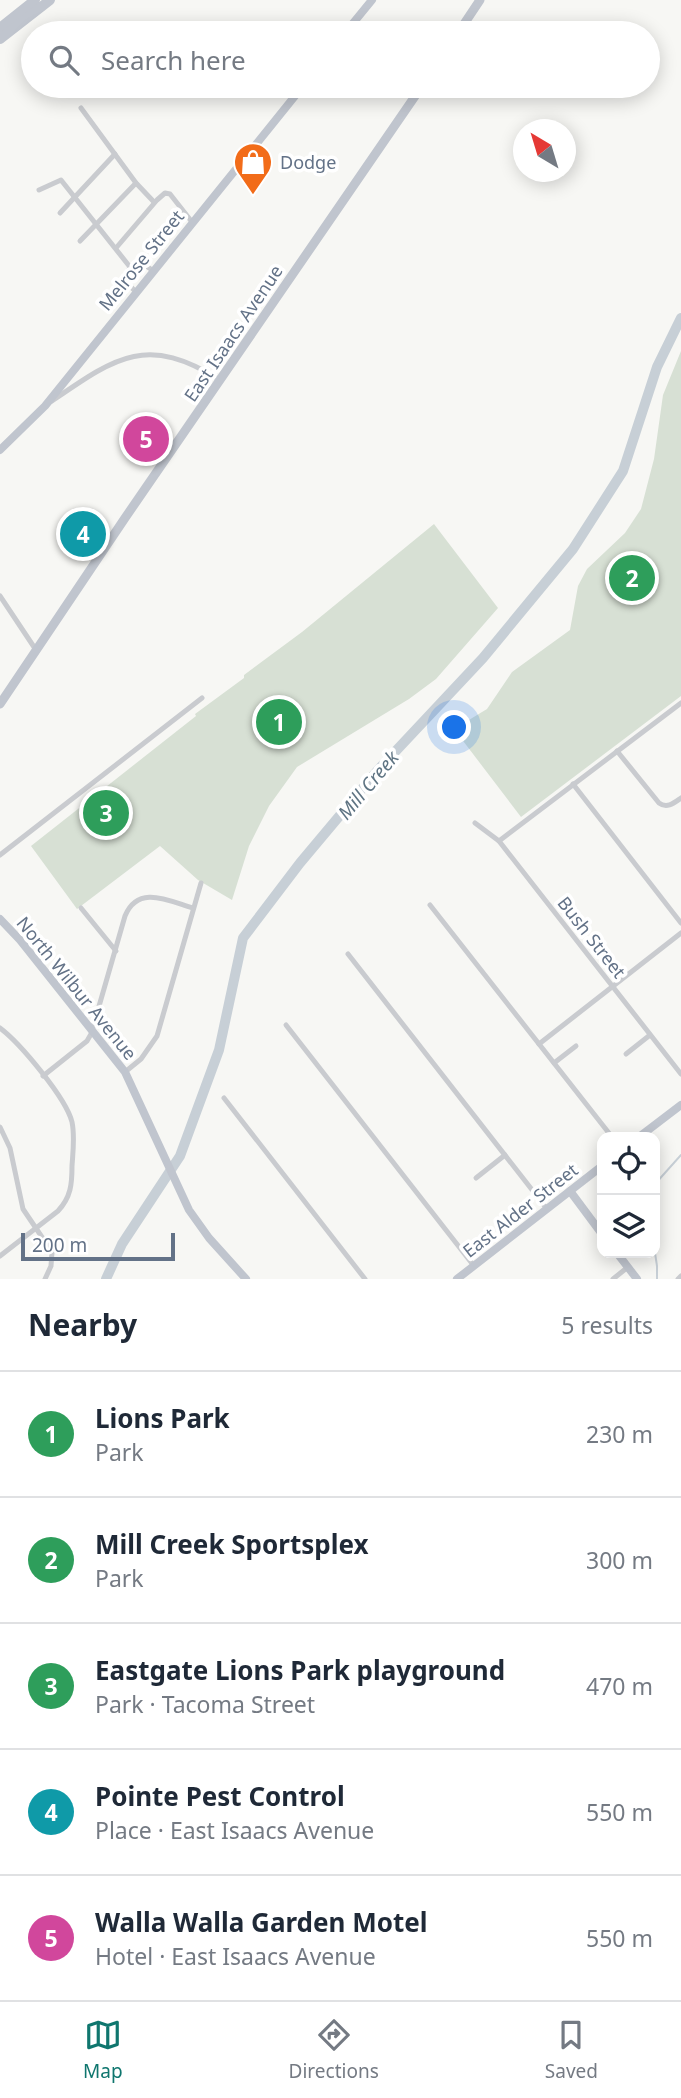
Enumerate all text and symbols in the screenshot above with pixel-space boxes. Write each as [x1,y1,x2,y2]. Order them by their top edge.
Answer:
search box [21,21,660,98]
icon: search [45,41,83,79]
text: Search here [101,42,246,78]
north arrow [513,119,576,182]
shop icon: Dodge [232,141,274,196]
place label: Dodge [280,150,336,174]
street label: Melrose Street [93,204,189,315]
street label: East Isaacs Avenue [178,260,288,406]
pin: 5 [123,413,169,465]
pin: 4 [60,508,106,560]
pin: 2 [609,552,655,604]
pin: 1 [256,696,302,748]
your location [437,710,471,744]
water label: Mill Creek [332,745,405,825]
pin: 3 [83,787,129,839]
street label: Bush Street [553,891,632,983]
street label: North Wilbur Avenue [12,911,142,1065]
map controls [597,1132,660,1258]
button: locate [597,1132,660,1195]
street label: East Alder Street [458,1157,583,1262]
button: layers [597,1195,660,1258]
scale bar [21,1230,175,1262]
text: 200 m [32,1232,87,1258]
text: Nearby [28,1304,137,1345]
text: 5 results [561,1309,653,1341]
text: Lions Park [95,1400,230,1436]
text: 1 [44,1418,58,1450]
text: 230 m [586,1418,653,1450]
text: Park [95,1436,144,1468]
text: Mill Creek Sportsplex [95,1526,368,1562]
text: 2 [44,1544,58,1576]
text: 300 m [586,1544,653,1576]
text: Park [95,1562,144,1594]
text: Eastgate Lions Park playground [95,1652,505,1688]
text: 3 [44,1670,58,1702]
text: 470 m [586,1670,653,1702]
text: Park · Tacoma Street [95,1688,315,1720]
text: Pointe Pest Control [95,1778,345,1814]
text: 4 [44,1796,58,1828]
text: 550 m [586,1796,653,1828]
text: Place · East Isaacs Avenue [95,1814,374,1846]
text: Walla Walla Garden Motel [95,1904,428,1940]
text: 5 [44,1922,58,1954]
text: 550 m [586,1922,653,1954]
text: Hotel · East Isaacs Avenue [95,1940,376,1972]
tab: Map [83,2016,123,2084]
tab: Directions [289,2016,379,2084]
tab: Saved [545,2016,598,2084]

